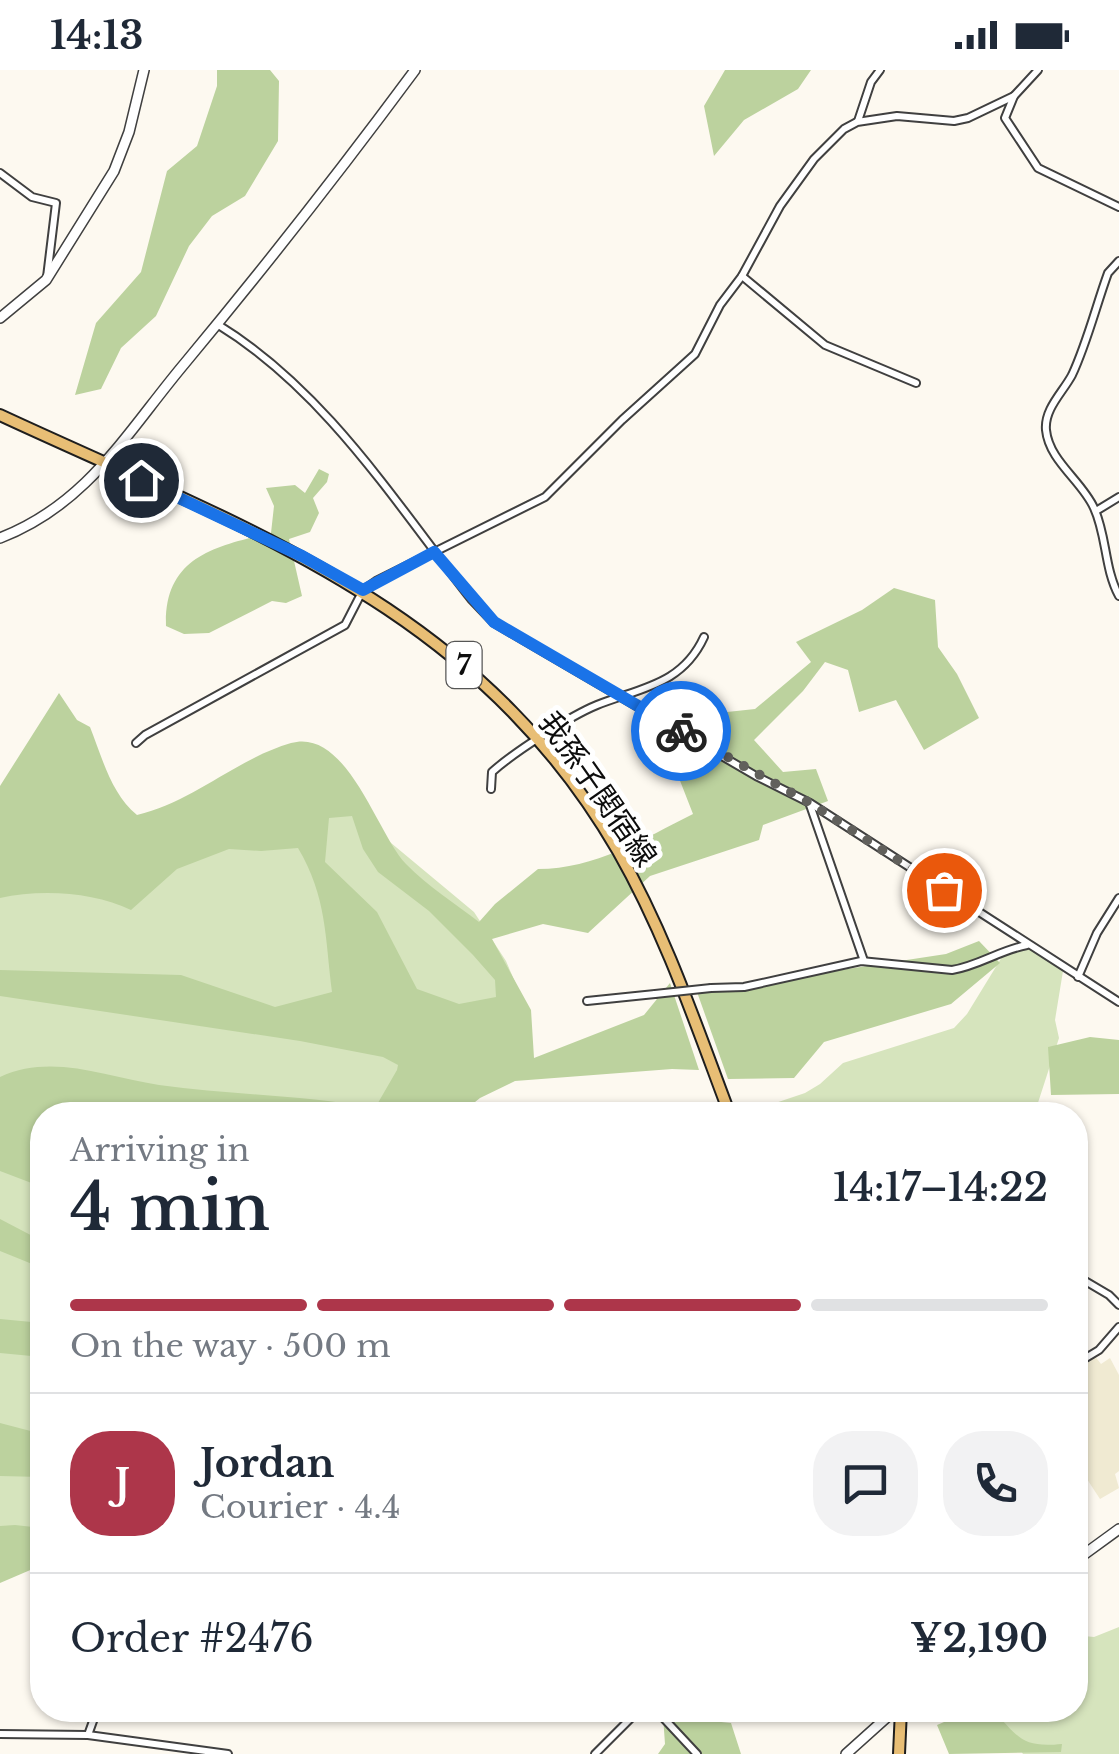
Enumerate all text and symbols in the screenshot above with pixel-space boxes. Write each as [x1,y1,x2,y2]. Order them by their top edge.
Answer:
text: 14:13 [50,12,143,59]
pin [99,438,184,523]
icon: home [114,453,169,508]
road number: 7 [446,642,482,688]
courier [631,681,731,781]
icon: bike [654,704,709,759]
street label: 我孫子関宿線 [531,705,665,873]
pin [902,848,987,933]
icon: bag [917,863,972,918]
text: Arriving in [70,1130,249,1170]
text: 14:17–14:22 [833,1164,1048,1211]
text: 4 min [70,1167,270,1248]
text: On the way · 500 m [70,1326,391,1366]
button: chat [813,1431,918,1536]
button: phone [943,1431,1048,1536]
text: Jordan [200,1440,334,1487]
text: J [115,1460,130,1507]
text: Courier · 4.4 [200,1487,400,1527]
text: Order #2476 [70,1615,314,1662]
text: ¥2,190 [910,1615,1048,1662]

